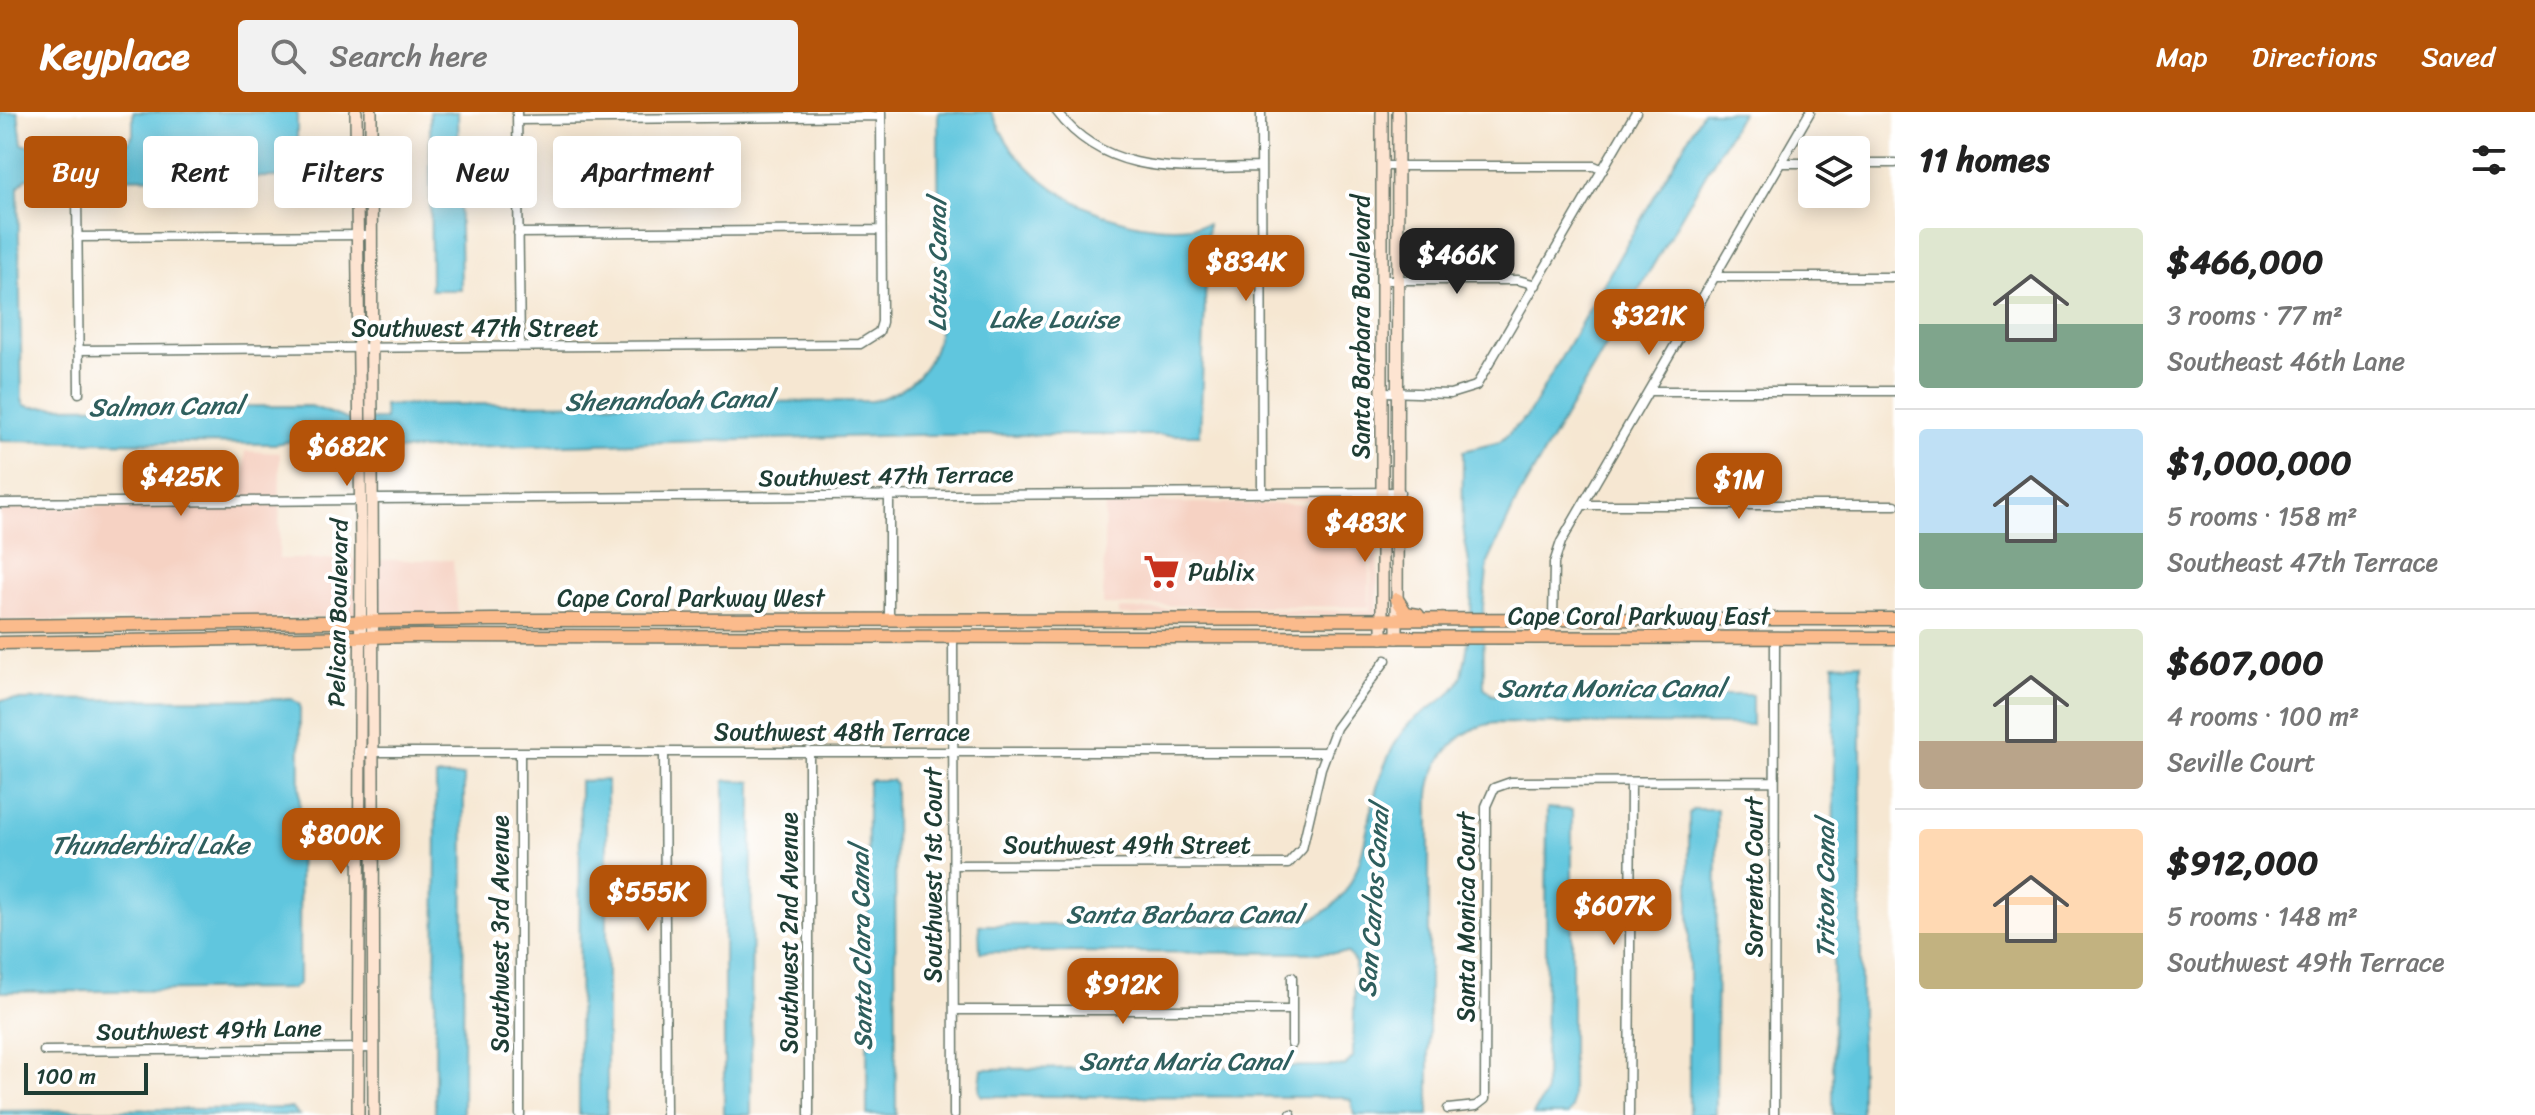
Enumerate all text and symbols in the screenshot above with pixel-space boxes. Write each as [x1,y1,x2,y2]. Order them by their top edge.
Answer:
search box [238,20,798,92]
text: Keyplace [40,23,190,90]
text: Search here [330,29,488,83]
text: Map [2156,32,2208,81]
text: Directions [2252,32,2377,81]
text: Saved [2421,32,2495,81]
icon: search [266,34,310,78]
text: 11 homes [1919,130,2050,190]
chip: Buy [24,136,127,208]
chip: Rent [143,136,258,208]
chip: Filters [274,136,412,208]
chip: New [428,136,537,208]
chip: Apartment [553,136,741,208]
map controls [1798,136,1870,208]
button: layers [1798,136,1870,208]
icon: filters [2467,138,2511,182]
water label: Lotus Canal [914,193,960,332]
street label: Santa Barbara Boulevard [1340,194,1382,459]
pin: $466K [1401,228,1513,296]
text: $466K [1417,231,1497,277]
text: $466,000 [2167,232,2323,292]
pin: $834K [1190,235,1302,303]
text: $834K [1206,238,1286,284]
icon: home [1983,260,2079,356]
pin: $321K [1593,289,1705,357]
text: $321K [1612,292,1686,338]
text: 3 rooms · 77 m² [2167,292,2343,338]
water label: Lake Louise [989,296,1121,342]
street label: Southwest 47th Street [352,307,598,349]
text: Southeast 46th Lane [2167,338,2405,384]
water label: Shenandoah Canal [564,375,779,425]
water label: Salmon Canal [88,382,249,430]
pin: $682K [291,420,403,488]
text: $682K [308,423,386,469]
text: $1,000,000 [2167,433,2352,493]
pin: $425K [125,450,237,518]
text: $425K [141,453,221,499]
street label: Southwest 47th Terrace [758,453,1014,499]
pin: $1M [1700,453,1778,521]
text: $1M [1714,456,1764,502]
icon: home [1983,461,2079,557]
text: 5 rooms · 158 m² [2167,493,2358,539]
pin: $483K [1309,496,1421,564]
text: $483K [1325,499,1405,545]
street label: Pelican Boulevard [315,516,361,707]
text: Southeast 47th Terrace [2167,539,2438,585]
place label: Publix [1188,551,1255,593]
supermarket icon: Publix [1143,553,1181,591]
street label: Cape Coral Parkway West [557,577,826,619]
street label: Cape Coral Parkway East [1508,595,1771,637]
text: $607,000 [2167,633,2324,693]
icon: home [1983,661,2079,757]
water label: Santa Monica Canal [1497,665,1730,711]
text: 4 rooms · 100 m² [2167,693,2359,739]
street label: Southwest 48th Terrace [714,711,970,753]
text: Seville Court [2167,739,2315,785]
street label: Southwest 1st Court [912,766,954,983]
street label: Sorrento Court [1733,795,1775,957]
water label: San Carlos Canal [1343,798,1403,999]
pin: $800K [285,808,397,876]
street label: Santa Monica Court [1445,810,1487,1022]
text: $800K [300,811,382,857]
street label: Southwest 2nd Avenue [768,812,810,1054]
water label: Triton Canal [1802,814,1848,959]
street label: Southwest 3rd Avenue [479,815,521,1053]
water label: Thunderbird Lake [51,822,252,868]
street label: Southwest 49th Street [1003,824,1251,866]
text: $912,000 [2167,833,2319,893]
water label: Santa Clara Canal [836,840,886,1051]
icon: home [1983,861,2079,957]
pin: $555K [592,865,704,933]
text: $555K [608,868,688,914]
pin: $607K [1558,879,1670,947]
text: $607K [1574,882,1654,928]
water label: Santa Barbara Canal [1066,891,1308,937]
text: 5 rooms · 148 m² [2167,893,2358,939]
text: Southwest 49th Terrace [2167,939,2444,985]
pin: $912K [1067,958,1179,1026]
text: $912K [1085,961,1161,1007]
street label: Southwest 49th Lane [96,1007,322,1053]
water label: Santa Maria Canal [1079,1038,1295,1084]
text: 100 m [36,1057,96,1096]
scale bar [24,1059,148,1095]

